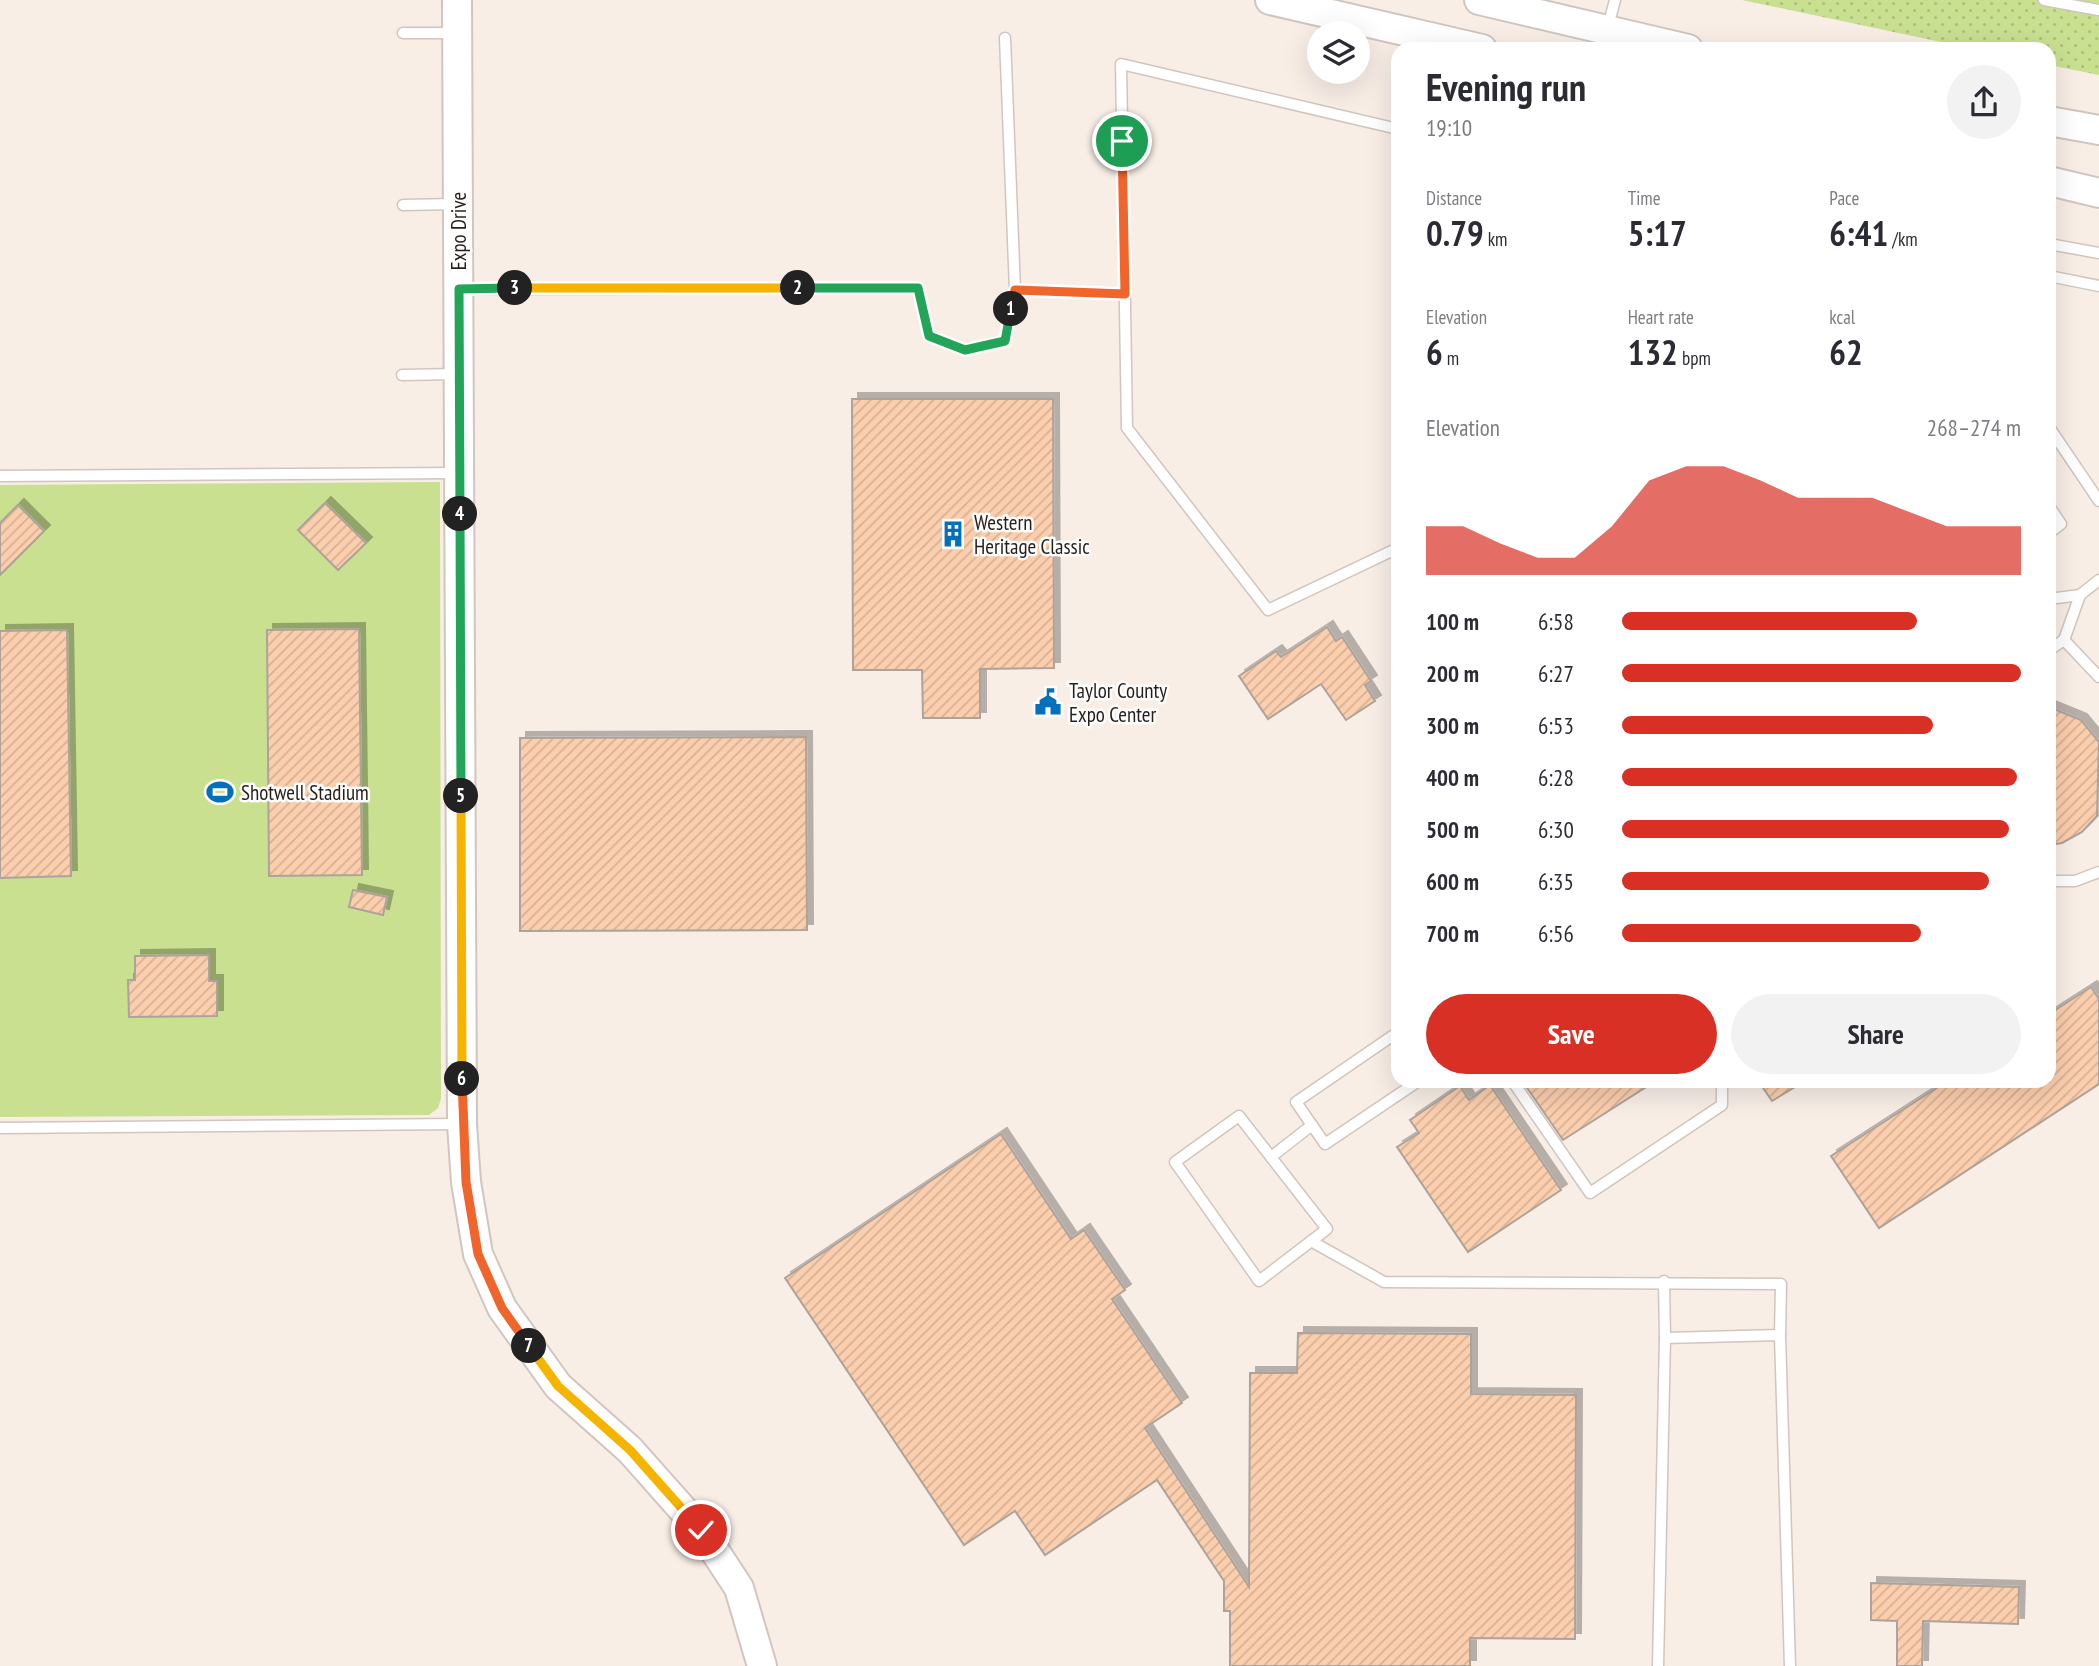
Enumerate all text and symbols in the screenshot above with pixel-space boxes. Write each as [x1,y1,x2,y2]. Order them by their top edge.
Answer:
map controls [1307,21,1370,84]
button: layers [1307,21,1370,84]
text: Evening run [1426,62,1586,111]
button: share [1947,65,2021,139]
pin [1092,111,1152,171]
text: 19:10 [1426,113,1472,142]
icon: arrive [1103,122,1141,160]
text: Distance [1426,186,1482,210]
text: Time [1628,186,1661,210]
text: Pace [1829,186,1859,210]
street label: Expo Drive [445,192,472,270]
text: 0.79 [1426,210,1484,256]
text: 5:17 [1628,210,1687,256]
text: 6:41 [1829,210,1888,256]
text: km [1484,227,1507,251]
text: /km [1888,227,1918,251]
pin: 3 [498,270,532,306]
pin: 2 [780,270,816,306]
text: 3 [510,275,519,299]
text: 2 [793,275,802,299]
pin: 1 [993,292,1028,326]
text: 1 [1006,296,1015,320]
text: Elevation [1426,305,1487,329]
text: Heart rate [1628,305,1694,329]
text: kcal [1829,305,1855,329]
text: 6 [1426,329,1443,375]
text: 132 [1628,329,1678,375]
text: 62 [1829,329,1863,375]
text: m [1443,346,1459,370]
text: bpm [1678,346,1711,370]
text: Elevation [1426,413,1500,442]
text: 268–274 m [1927,413,2021,442]
pin: 4 [442,496,477,532]
text: 4 [455,501,464,525]
place label: Western Heritage Classic [974,509,1090,560]
building icon: Western Heritage Classic [938,519,968,549]
text: 100 m [1426,607,1479,636]
text: 6:58 [1538,607,1574,636]
text: 200 m [1426,659,1479,688]
text: 6:27 [1538,659,1574,688]
place label: Taylor County Expo Center [1069,677,1167,728]
public building icon: Taylor County Expo Center [1033,687,1063,717]
text: 300 m [1426,711,1479,740]
text: 6:53 [1538,711,1574,740]
text: 400 m [1426,763,1479,792]
text: 6:28 [1538,763,1574,792]
sports icon: Shotwell Stadium [205,777,235,807]
pin: 5 [444,778,478,814]
place label: Shotwell Stadium [241,779,369,806]
text: 5 [456,783,465,807]
text: 500 m [1426,815,1479,844]
text: 6:30 [1538,815,1574,844]
text: 600 m [1426,867,1479,896]
text: 6:35 [1538,867,1574,896]
text: 700 m [1426,919,1479,948]
text: 6:56 [1538,919,1574,948]
button: Save [1426,994,1717,1074]
button: Share [1731,994,2021,1074]
pin: 6 [444,1062,480,1096]
text: 6 [457,1066,466,1090]
pin: 7 [512,1328,546,1364]
text: 7 [524,1333,533,1357]
pin [671,1500,731,1560]
icon: check [682,1511,720,1549]

